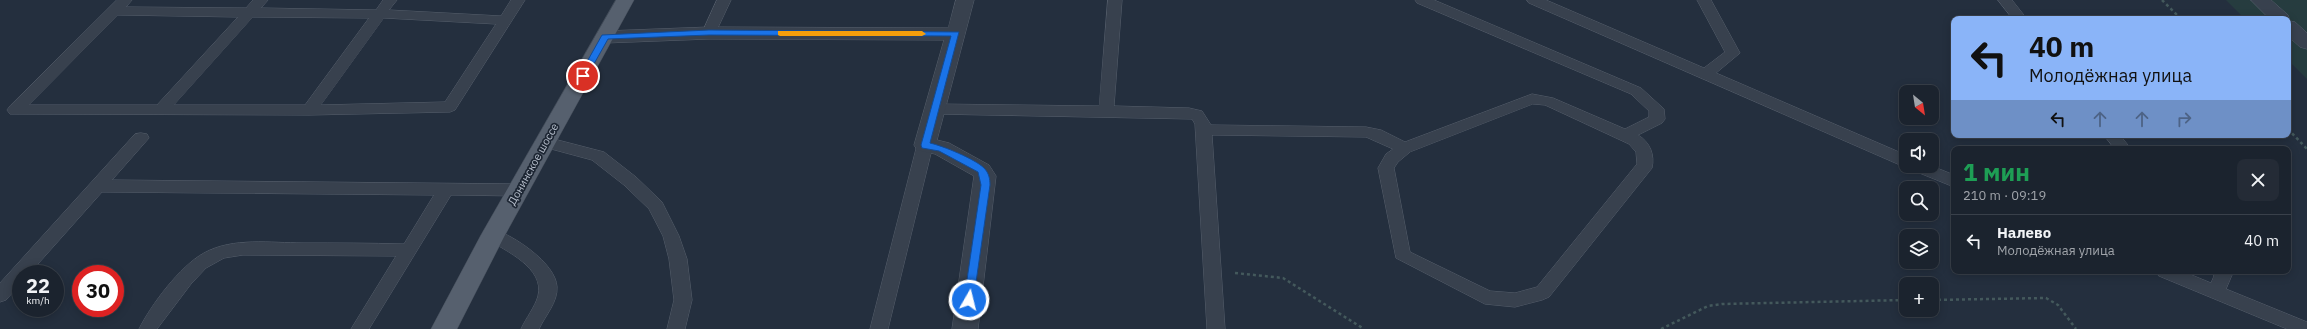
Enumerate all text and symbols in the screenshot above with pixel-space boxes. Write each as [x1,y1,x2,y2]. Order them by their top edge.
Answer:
text: 40 m [2029,28,2094,65]
icon: left [1963,32,2015,84]
pin [566,59,600,93]
text: Молодёжная улица [2029,64,2192,87]
icon: arrive [572,65,594,87]
north arrow [1899,85,1939,125]
map controls [1899,85,1939,317]
icon: left [2047,108,2069,130]
icon: ahead [2089,108,2111,130]
icon: ahead [2131,108,2153,130]
icon: right [2173,108,2195,130]
street label: Донинское шоссе [505,121,561,207]
button: sound [1899,133,1939,173]
text: 1 мин [1963,156,2030,188]
button: close [2237,159,2279,201]
button: search [1899,181,1939,221]
text: 210 m · 09:19 [1963,187,2046,204]
text: Налево [1997,223,2051,242]
button: layers [1899,229,1939,269]
icon: left [1963,230,1985,252]
text: 40 m [2244,231,2279,250]
text: Молодёжная улица [1997,242,2115,259]
speed limit sign: 30 [72,265,124,317]
text: 22 [26,272,50,299]
button: + [1899,277,1939,317]
position arrow [948,279,990,321]
text: km/h [26,294,50,307]

